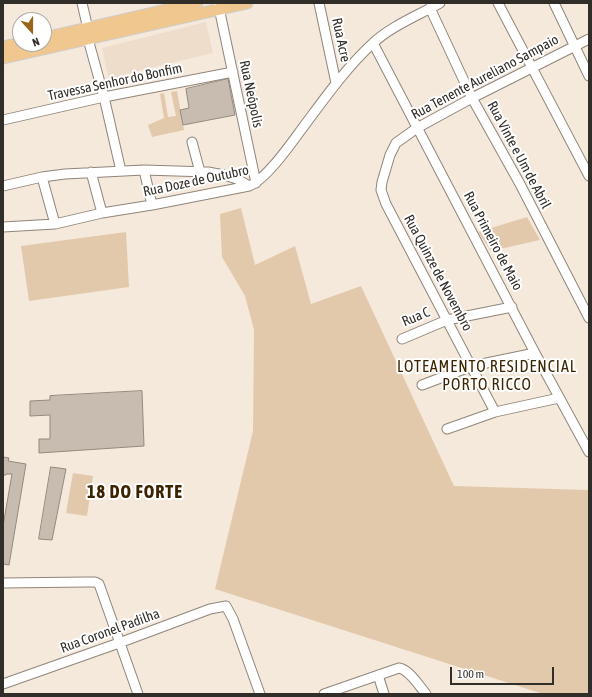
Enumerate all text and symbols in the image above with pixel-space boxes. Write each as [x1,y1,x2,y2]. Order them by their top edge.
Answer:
north arrow [12,12,52,52]
street label: Rua Acre [328,16,354,64]
street label: Rua Tenente Aureliano Sampaio [409,31,561,123]
text: N [31,36,41,49]
street label: Rua Neópolis [236,59,266,129]
street label: Travessa Senhor do Bonfim [46,60,184,104]
street label: Rua Vinte e Um de Abril [484,98,554,212]
street label: Rua Doze de Outubro [142,162,250,200]
street label: Rua Primeiro de Maio [460,189,526,293]
street label: Rua Quinze de Novembro [400,212,476,334]
street label: Rua C [400,304,432,330]
district label: LOTEAMENTO RESIDENCIAL PORTO RICCO [397,357,577,395]
district label: 18 DO FORTE [87,481,183,503]
street label: Rua Coronel Padilha [58,605,162,657]
scale bar [452,659,556,685]
text: 100 m [457,667,484,681]

